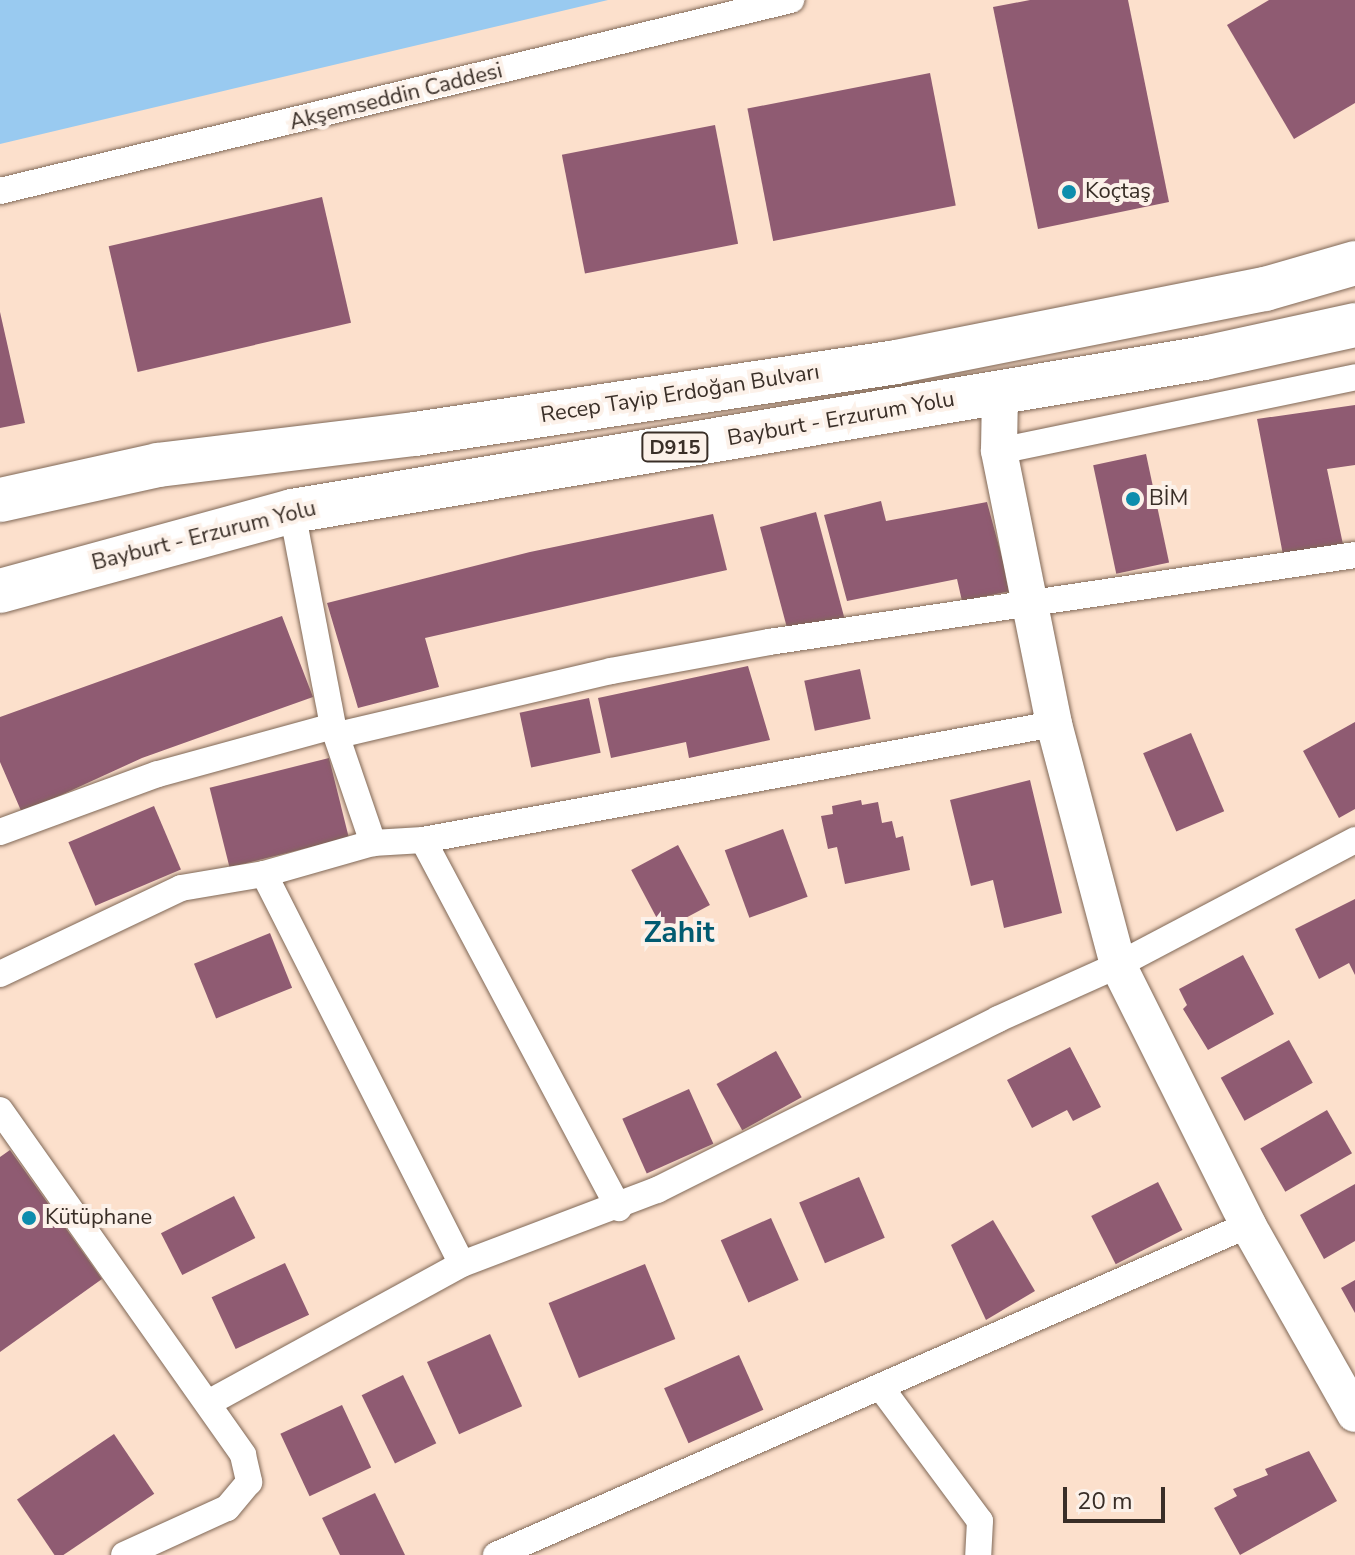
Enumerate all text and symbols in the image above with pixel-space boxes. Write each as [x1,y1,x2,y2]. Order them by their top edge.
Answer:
street label: Akşemseddin Caddesi [287,58,505,136]
place label: Koçtaş [1085,179,1151,205]
marker: Koçtaş [1060,183,1078,201]
street label: Recep Tayip Erdoğan Bulvarı [539,359,821,429]
street label: Bayburt - Erzurum Yolu [725,386,957,452]
road number: D915 [641,431,709,463]
place label: BİM [1149,486,1188,512]
marker: BİM [1124,490,1142,508]
street label: Bayburt - Erzurum Yolu [89,495,319,577]
district label: Zahit [644,915,714,951]
place label: Kütüphane [45,1205,152,1231]
marker: Kütüphane [20,1209,38,1227]
scale bar [1067,1471,1169,1521]
text: 20 m [1077,1485,1133,1517]

